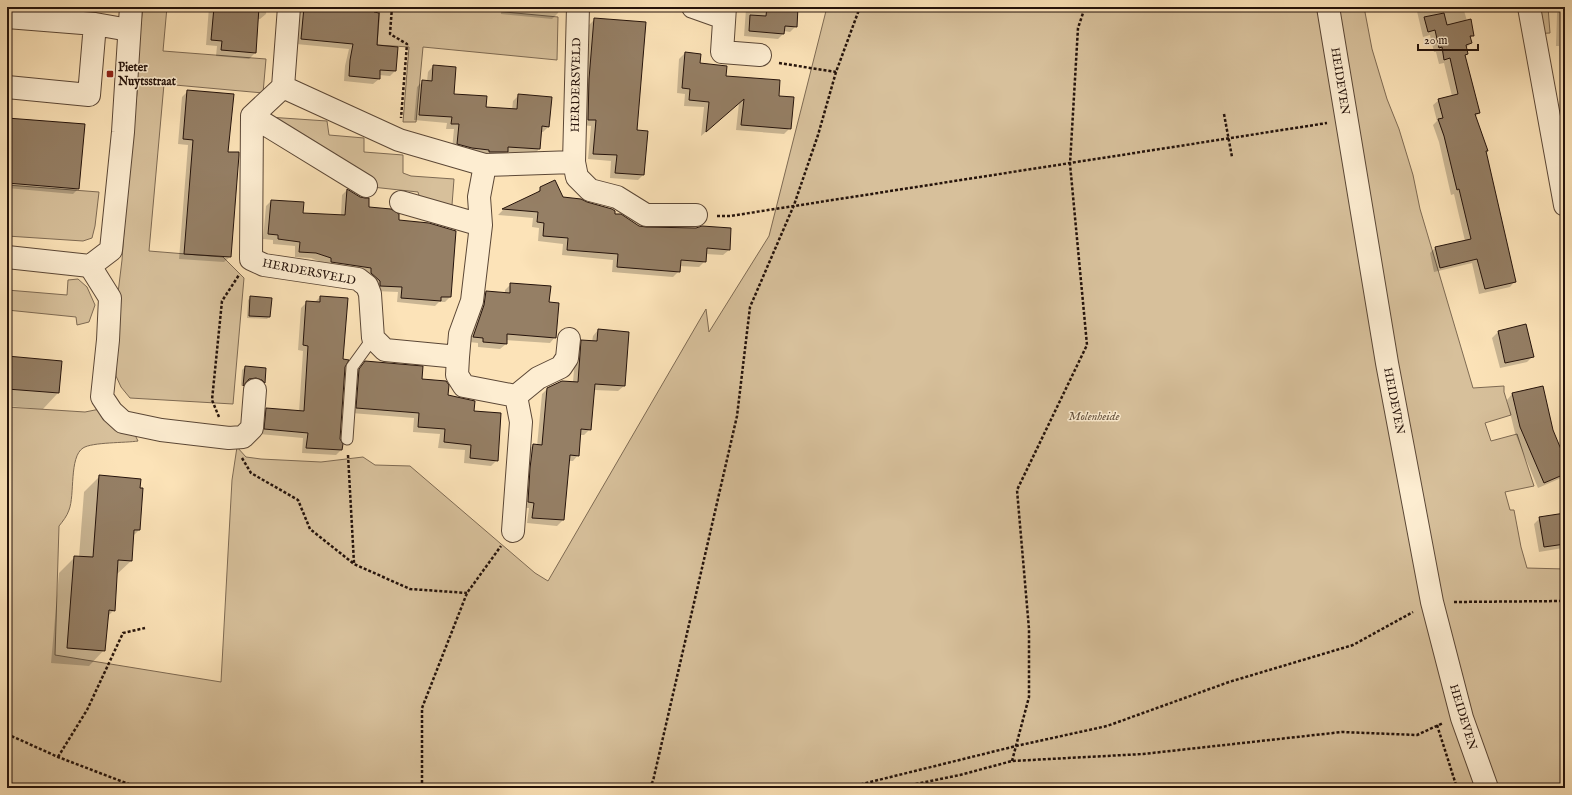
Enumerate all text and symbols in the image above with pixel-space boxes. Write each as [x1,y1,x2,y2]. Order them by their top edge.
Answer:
scale bar [1418,26,1478,52]
text: 20 m [1424,33,1447,48]
street label: HERDERSVELD [568,37,584,133]
street label: HEIDEVEN [1327,46,1353,116]
place label: Pieter Nuytsstraat [117,60,177,90]
marker: Pieter Nuytsstraat [105,69,115,79]
street label: HERDERSVELD [261,256,357,288]
street label: HEIDEVEN [1380,366,1408,436]
park label: Molenheide [1069,409,1119,424]
street label: HEIDEVEN [1446,682,1480,752]

